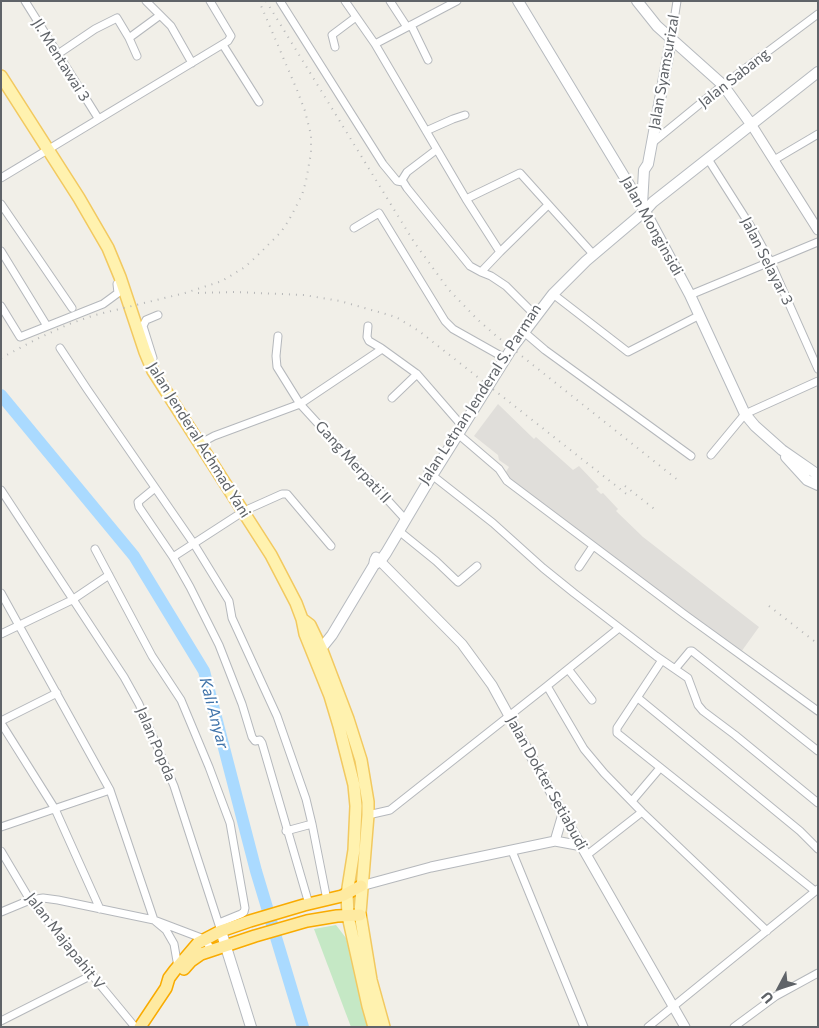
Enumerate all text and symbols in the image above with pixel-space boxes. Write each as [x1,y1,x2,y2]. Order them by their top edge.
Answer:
street label: Jalan Syamsurizal [645,13,683,131]
street label: Jl. Mentawai 3 [28,15,94,105]
street label: Jalan Sabang [695,45,773,111]
street label: Jalan Monginsidi [617,173,687,279]
street label: Jalan Selayar 3 [737,214,797,308]
street label: Jalan Letnan Jenderal S. Parman [415,300,545,488]
street label: Jalan Jenderal Achmad Yani [144,359,254,521]
street label: Gang Merpati II [311,417,395,507]
water label: Kali Anyar [195,675,233,751]
street label: Jalan Popda [132,704,180,784]
street label: Jalan Dokter Setiabudi [503,713,591,853]
street label: Jalan Majapahit V [22,889,108,993]
north arrow [754,963,804,1013]
text: U [757,989,777,1007]

